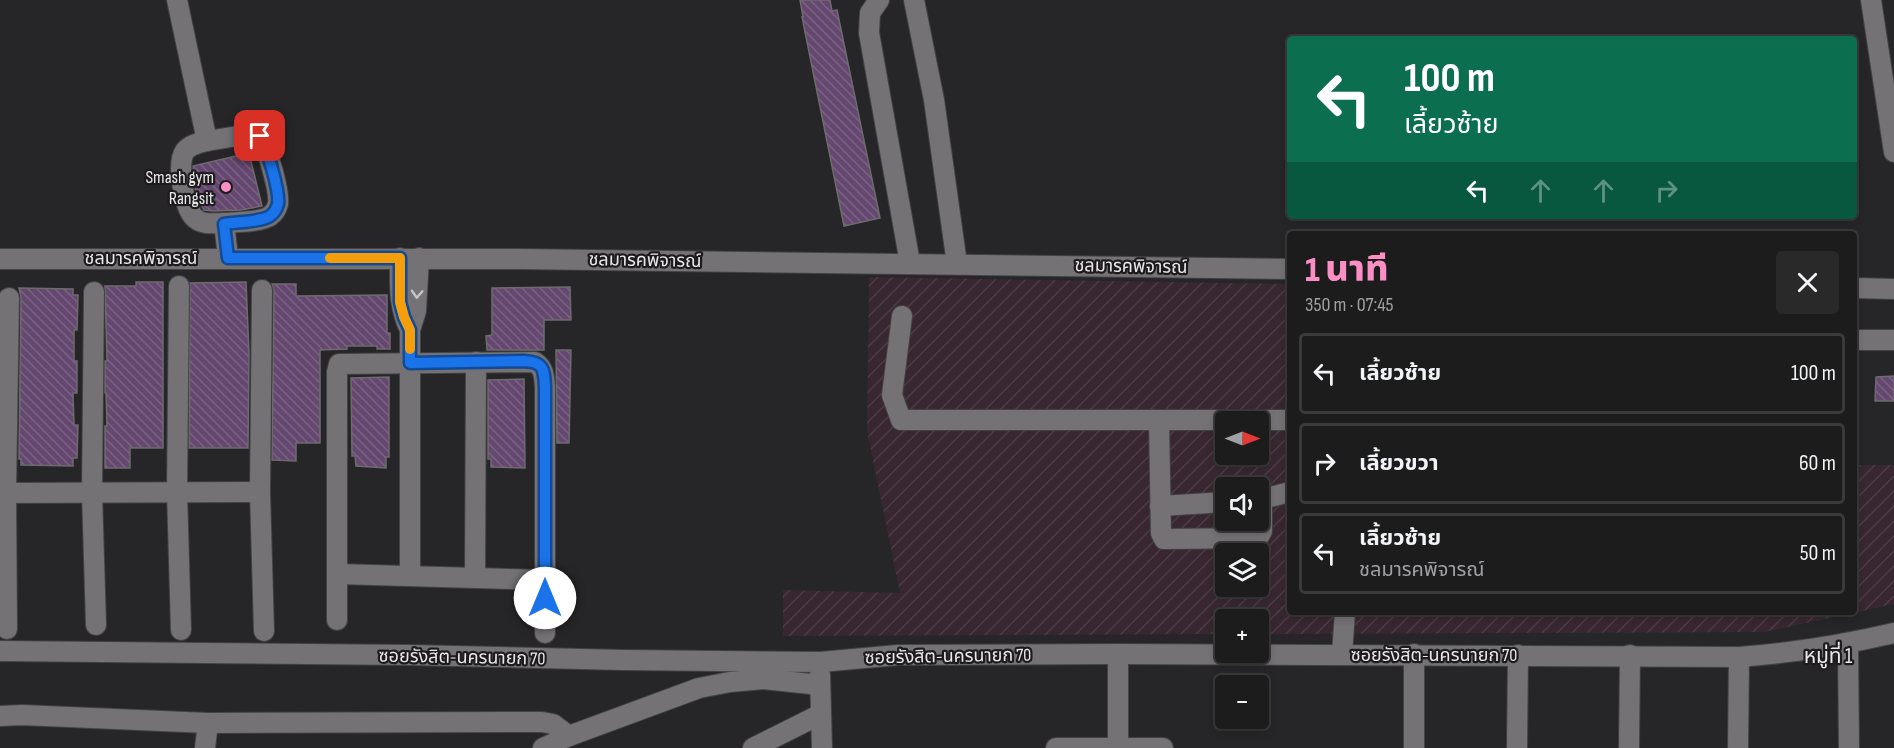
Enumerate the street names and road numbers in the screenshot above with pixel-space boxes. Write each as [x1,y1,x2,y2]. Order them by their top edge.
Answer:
street label: ชลมารคพิจารณ์ [85,248,197,269]
street label: ชลมารคพิจารณ์ [588,249,702,272]
street label: ชลมารคพิจารณ์ [1074,255,1188,278]
street label: ซอยรังสิต-นครนายก 70 [865,645,1031,668]
street label: ซอยรังสิต-นครนายก 70 [1351,645,1517,666]
street label: ซอยรังสิต-นครนายก 70 [379,646,545,669]

